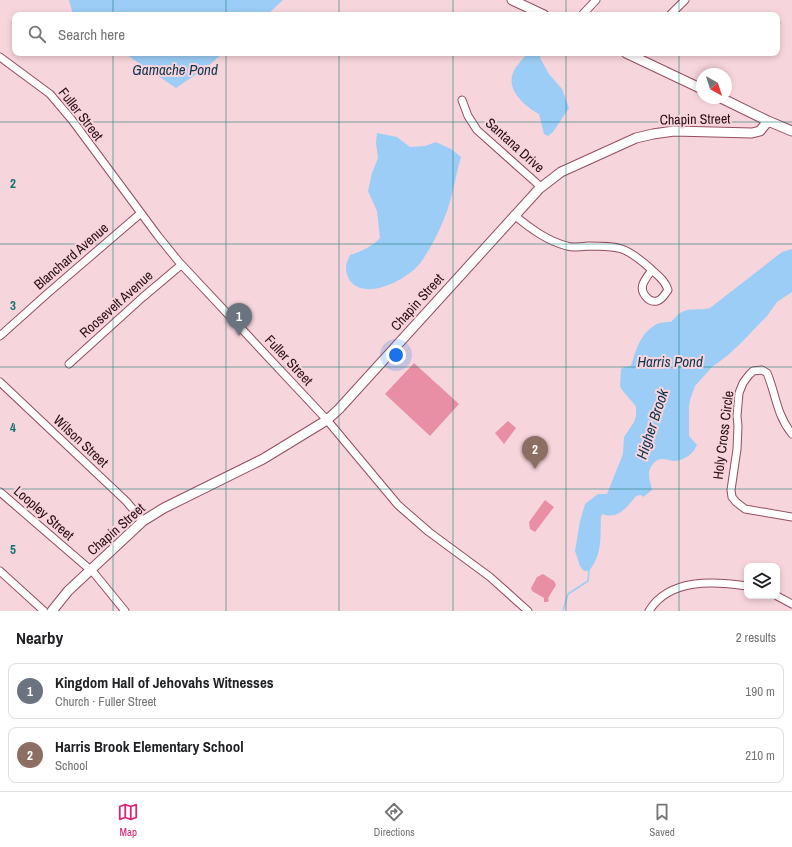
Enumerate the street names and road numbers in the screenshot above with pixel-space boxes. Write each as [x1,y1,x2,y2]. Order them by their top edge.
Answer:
street label: Fuller Street [55,84,107,144]
street label: Chapin Street [659,109,731,129]
street label: Santana Drive [482,114,548,176]
street label: Blanchard Avenue [30,219,112,293]
street label: Roosevelt Avenue [76,266,156,342]
street label: Chapin Street [387,270,447,334]
street label: Fuller Street [261,331,317,389]
street label: Holy Cross Circle [709,390,737,480]
street label: Wilson Street [50,411,112,471]
street label: Loopley Street [10,482,78,544]
street label: Chapin Street [83,499,149,559]

